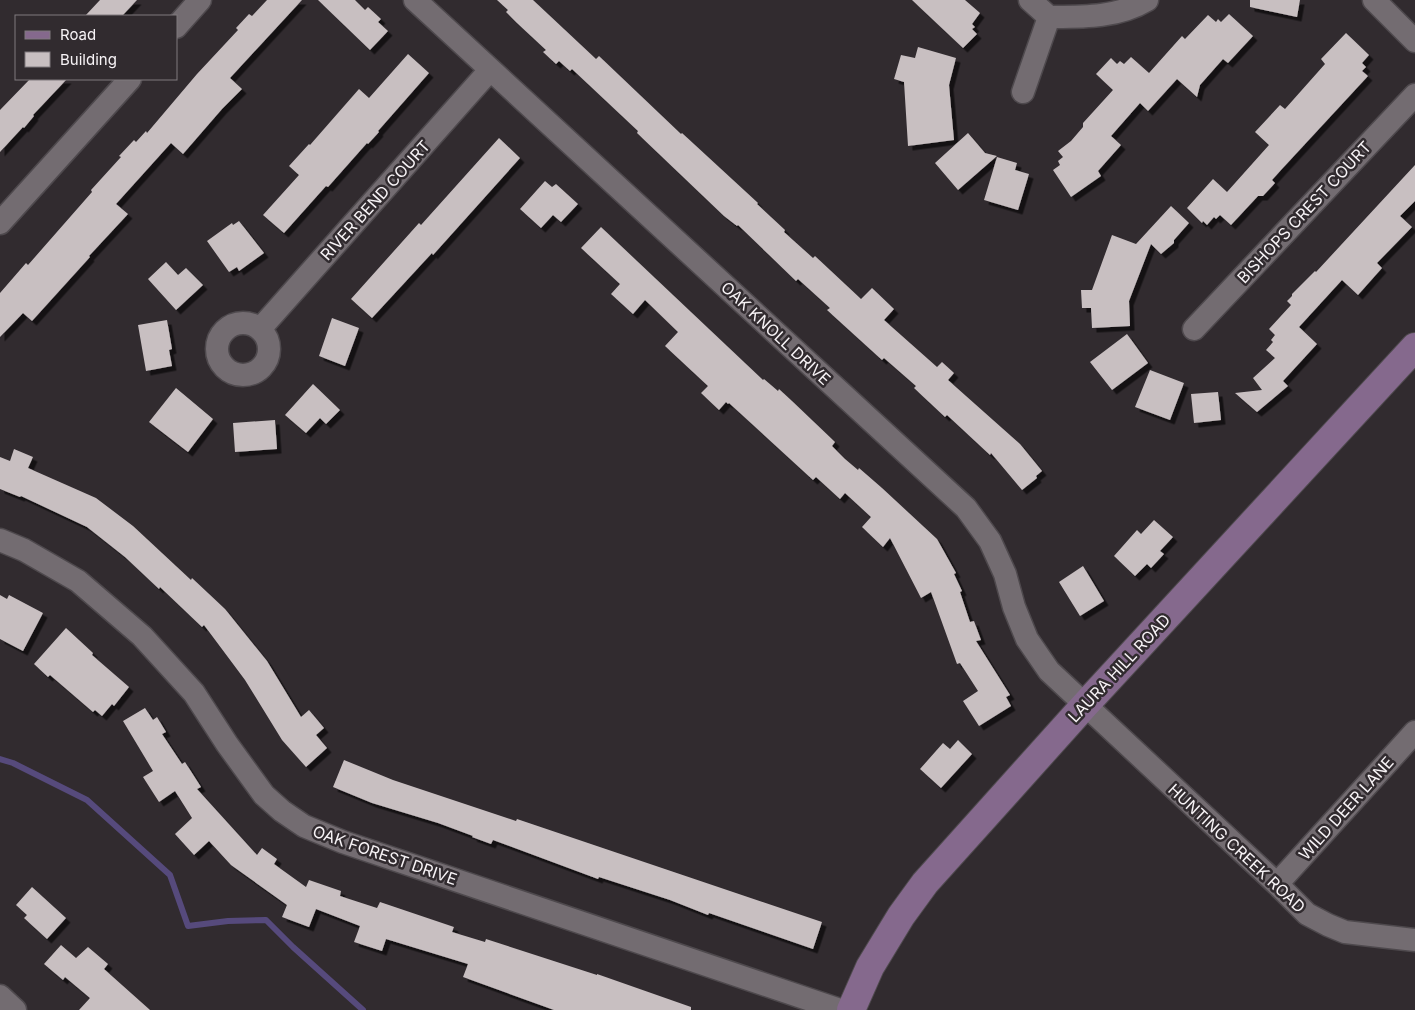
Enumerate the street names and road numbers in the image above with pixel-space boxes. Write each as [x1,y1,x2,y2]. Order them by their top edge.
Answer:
street label: RIVER BEND COURT [316,136,434,264]
street label: BISHOPS CREST COURT [1233,137,1375,287]
street label: OAK KNOLL DRIVE [717,277,835,389]
street label: LAURA HILL ROAD [1064,610,1174,726]
street label: WILD DEER LANE [1294,752,1398,864]
street label: HUNTING CREEK ROAD [1164,779,1310,917]
street label: OAK FOREST DRIVE [310,821,460,889]

